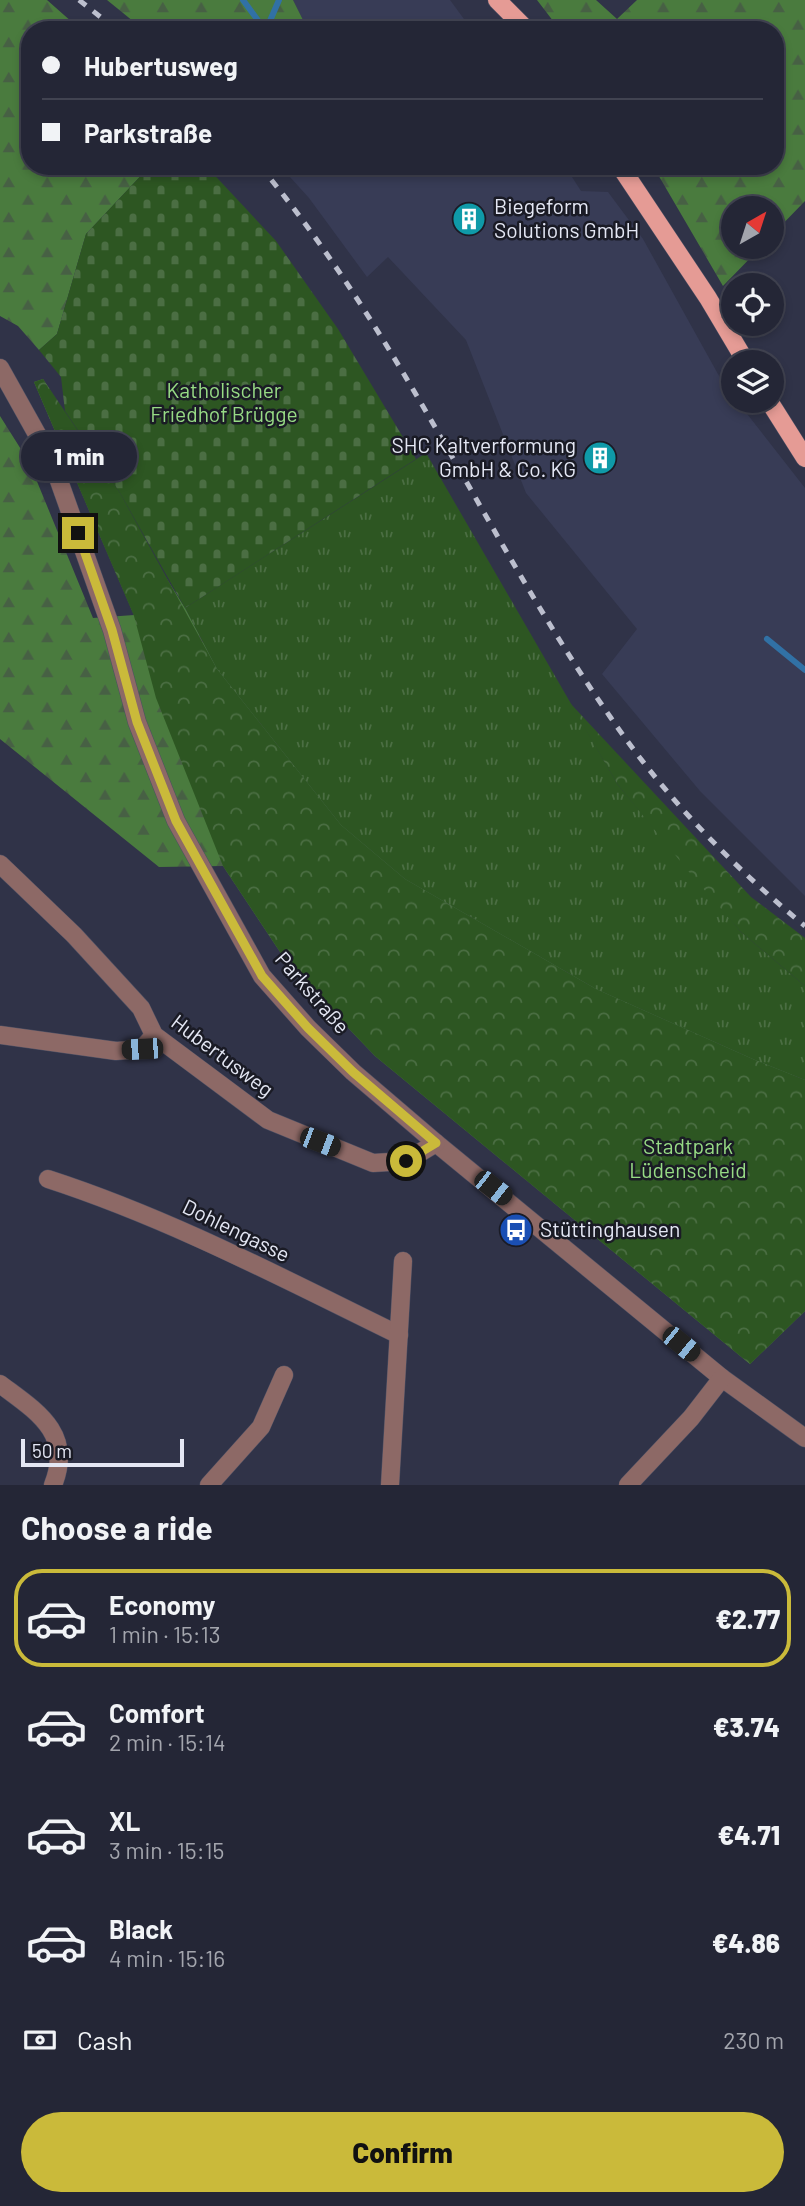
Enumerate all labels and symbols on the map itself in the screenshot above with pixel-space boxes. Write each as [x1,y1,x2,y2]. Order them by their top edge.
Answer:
place label: Biegeform Solutions GmbH [494,193,639,242]
north arrow [721,196,784,259]
building icon: Biegeform Solutions GmbH [450,200,488,238]
park label: Katholischer Friedhof Brügge [150,377,298,426]
callout: 1 min [20,432,136,480]
place label: SHC Kaltverformung GmbH & Co. KG [392,432,576,481]
building icon: SHC Kaltverformung GmbH & Co. KG [581,439,619,477]
route end [62,517,94,549]
street label: Parkstraße [271,946,355,1038]
street label: Hubertusweg [167,1008,279,1101]
car [121,1037,164,1061]
car [297,1125,344,1159]
park label: Stadtpark Lüdenscheid [629,1133,747,1182]
route start [390,1145,422,1177]
car [470,1167,517,1209]
street label: Dohlengasse [179,1193,294,1266]
bus stop icon: Stüttinghausen [497,1211,535,1249]
place label: Stüttinghausen [540,1216,680,1241]
car [659,1323,704,1365]
scale bar [21,1436,184,1468]

